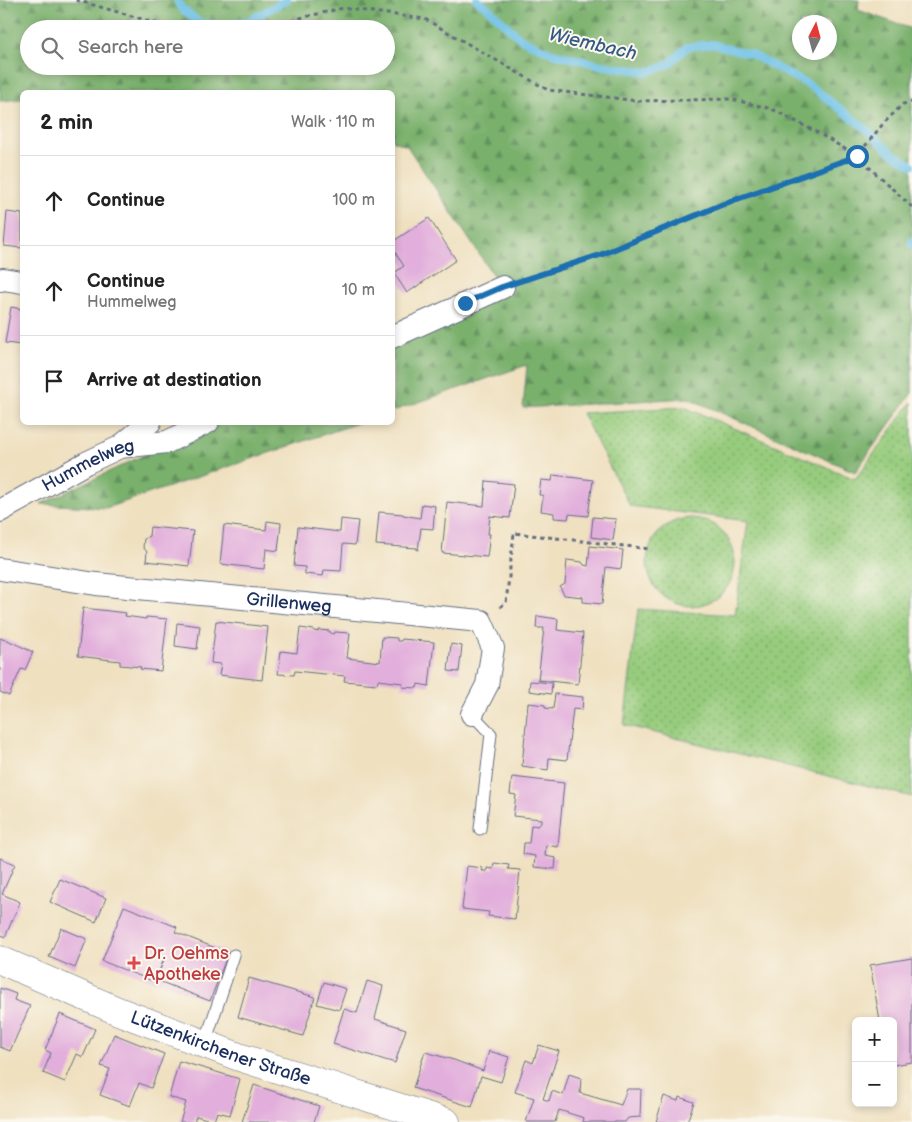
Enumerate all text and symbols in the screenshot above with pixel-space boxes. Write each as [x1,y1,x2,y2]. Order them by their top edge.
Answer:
north arrow [792,15,837,60]
search box [20,20,395,75]
water label: Wiembach [547,23,639,66]
icon: search [38,34,66,62]
text: Search here [78,36,183,59]
text: 2 min [40,110,93,135]
text: Walk · 110 m [291,113,375,132]
route start [846,145,869,168]
icon: ahead [40,187,68,215]
text: Continue [87,189,165,212]
text: 100 m [332,191,375,210]
text: Continue [87,270,165,293]
icon: ahead [40,277,68,305]
text: 10 m [342,281,375,300]
route end [454,292,477,315]
text: Hummelweg [87,293,176,312]
icon: arrive [40,367,68,395]
text: Arrive at destination [87,369,262,392]
street label: Hummelweg [38,436,135,496]
street label: Grillenweg [245,588,333,618]
place label: Dr. Oehms Apotheke [144,943,229,985]
marker: Dr. Oehms Apotheke [128,957,140,969]
street label: Lützenkirchener Straße [128,1007,314,1090]
map controls [852,1017,897,1107]
button: + [852,1017,897,1062]
button: − [852,1062,897,1107]

